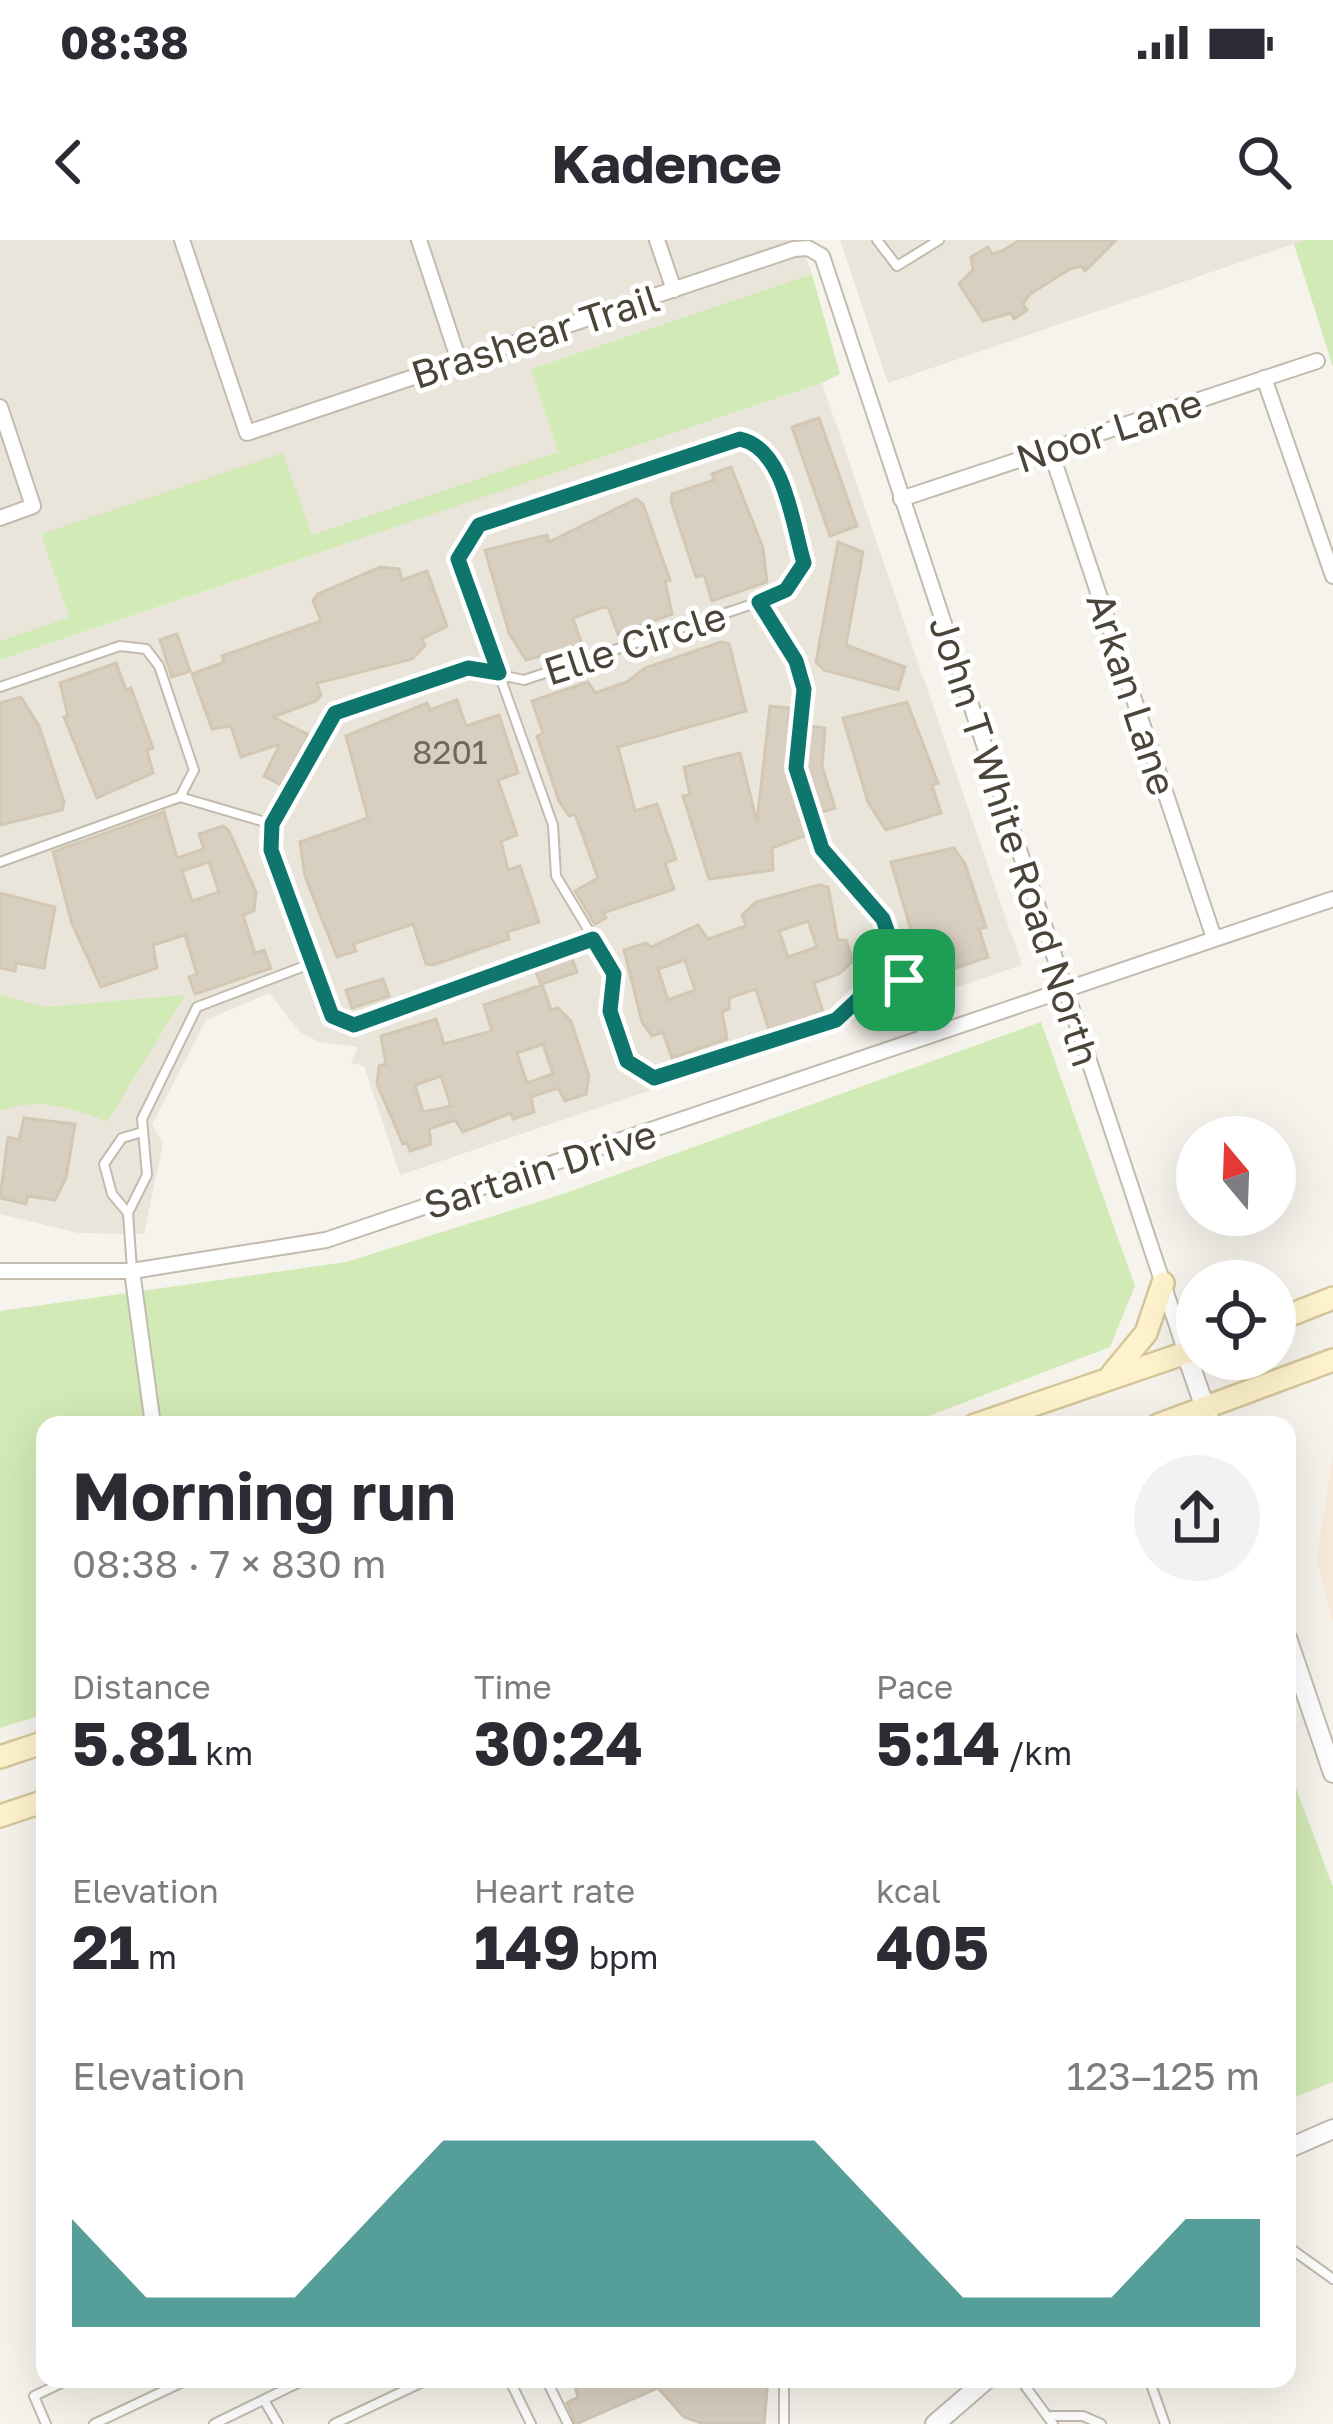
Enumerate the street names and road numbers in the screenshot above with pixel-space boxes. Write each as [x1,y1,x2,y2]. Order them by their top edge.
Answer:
street label: Brashear Trail [405,274,665,398]
street label: Noor Lane [1010,378,1208,482]
street label: Arkan Lane [1077,587,1187,801]
street label: Elle Circle [538,592,732,694]
street label: John T White Road North [920,610,1110,1072]
street label: Sartain Drive [418,1109,662,1229]

